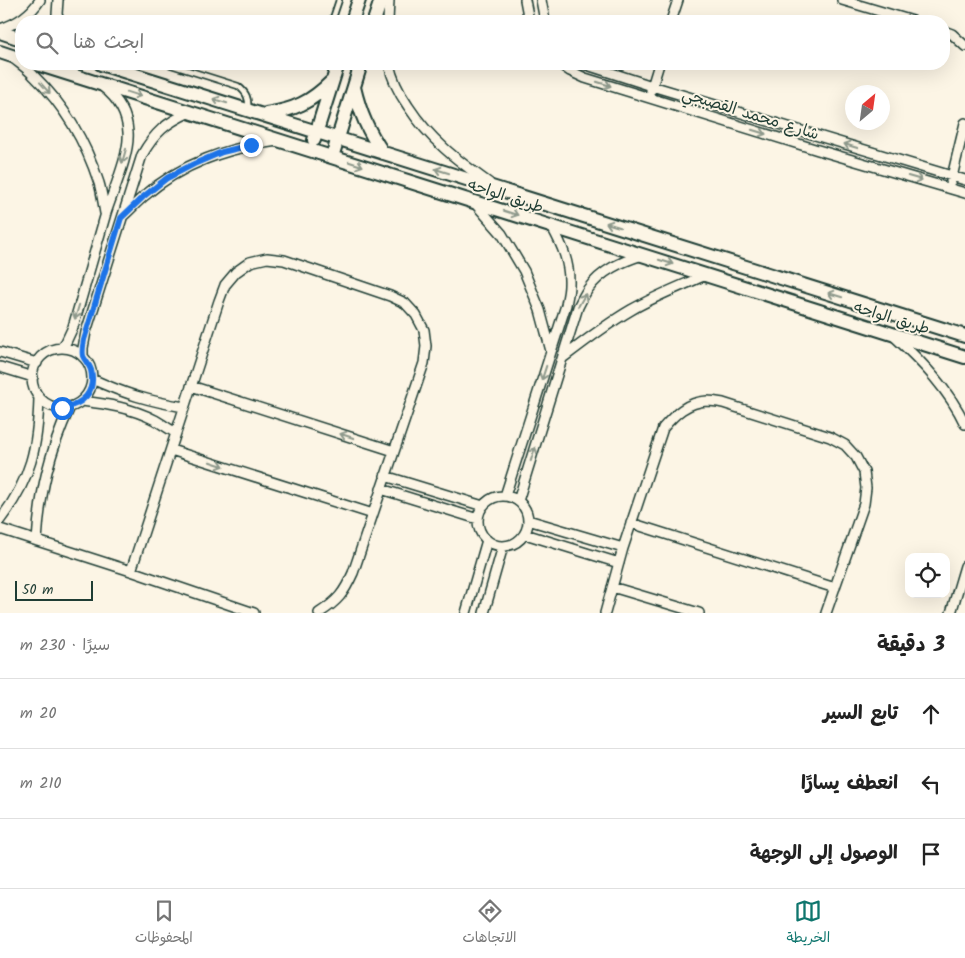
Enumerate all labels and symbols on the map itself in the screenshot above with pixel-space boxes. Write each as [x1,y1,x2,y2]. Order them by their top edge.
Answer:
one-way arrow [596,79,612,89]
one-way arrow [39,81,51,94]
street label: شارع محمد القصبجي [679,82,822,148]
north arrow [845,85,890,130]
one-way arrow [126,90,142,100]
one-way arrow [212,96,228,106]
one-way arrow [751,127,767,137]
route end [240,134,263,157]
one-way arrow [844,140,860,150]
one-way arrow [119,148,129,164]
one-way arrow [347,160,363,170]
one-way arrow [434,166,450,175]
street label: طريق الواحه [464,172,547,220]
one-way arrow [907,174,923,184]
one-way arrow [502,209,518,219]
one-way arrow [606,220,622,229]
one-way arrow [657,258,673,268]
one-way arrow [827,289,843,299]
one-way arrow [578,293,588,307]
street label: طريق الواحه [850,295,933,342]
one-way arrow [72,304,82,320]
one-way arrow [538,365,548,381]
route start [51,397,74,420]
one-way arrow [340,431,355,440]
one-way arrow [528,446,538,462]
one-way arrow [209,460,225,470]
scale bar [15,578,92,601]

